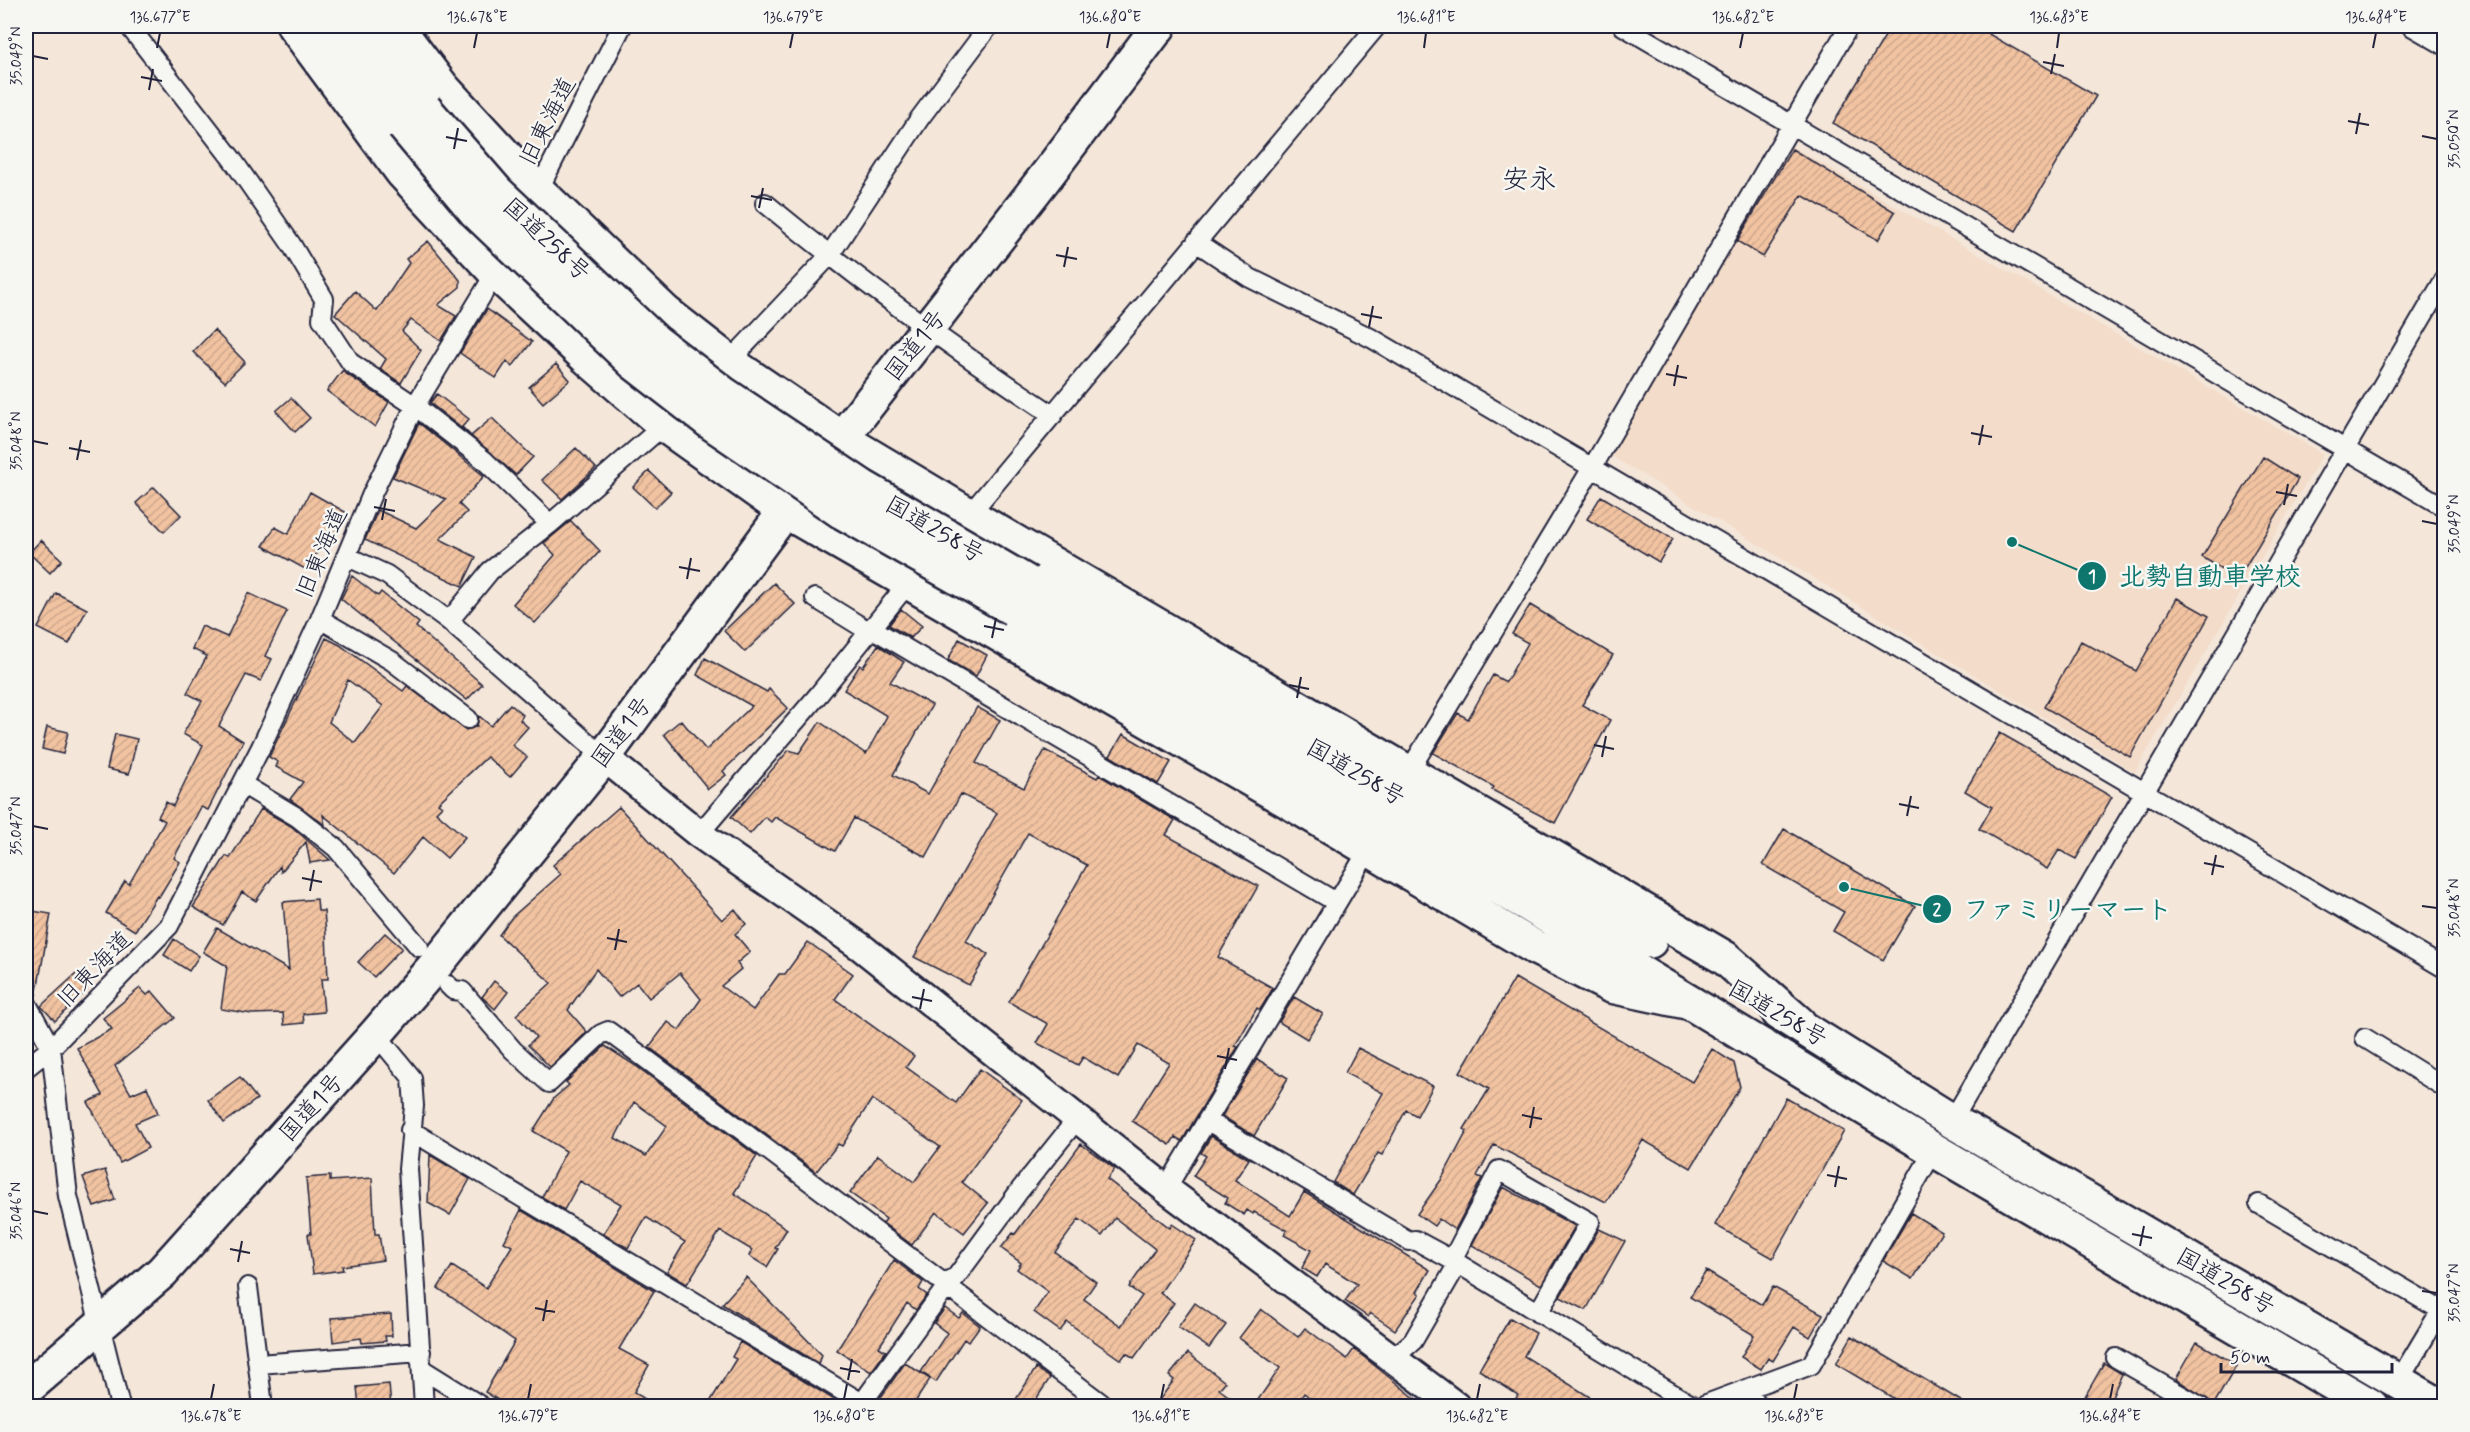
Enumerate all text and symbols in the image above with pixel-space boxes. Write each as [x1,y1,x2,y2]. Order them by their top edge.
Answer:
text: 136.677°E [129,8,191,28]
text: 136.678°E [447,8,508,28]
text: 136.679°E [763,8,824,28]
text: 136.680°E [1079,8,1141,28]
text: 136.681°E [1396,8,1456,28]
text: 136.682°E [1712,8,1774,28]
text: 136.683°E [2029,8,2089,28]
text: 136.684°E [2345,8,2407,28]
text: 35.049°N [7,27,27,85]
street label: 旧東海道 [513,72,584,171]
text: 35.050°N [2445,110,2465,168]
district label: 安永 [1502,163,1556,198]
street label: 国道258号 [495,191,597,289]
street label: 国道1号 [878,304,954,388]
text: 35.048°N [7,412,27,470]
street label: 国道258号 [879,489,989,571]
text: 35.049°N [2445,495,2465,553]
street label: 旧東海道 [289,503,355,604]
callout: 北勢自動車学校 [2077,554,2313,598]
text: 北勢自動車学校 [2119,561,2301,595]
text: 1 [2088,565,2096,589]
street label: 国道1号 [585,691,659,775]
street label: 国道258号 [1300,732,1410,814]
text: 35.047°N [7,796,27,856]
text: 35.048°N [2445,879,2465,937]
callout: ファミリーマート [1922,887,2184,931]
text: ファミリーマート [1963,894,2173,928]
text: 2 [1933,898,1942,922]
street label: 旧東海道 [51,925,140,1015]
street label: 国道258号 [1722,973,1832,1055]
street label: 国道1号 [273,1067,351,1149]
text: 35.046°N [7,1182,27,1240]
street label: 国道258号 [2170,1241,2280,1323]
text: 35.047°N [2445,1263,2465,1323]
scale bar [2221,1336,2392,1374]
text: 50 m [2230,1346,2270,1370]
text: 136.678°E [181,1407,242,1427]
text: 136.679°E [498,1407,559,1427]
text: 136.680°E [813,1407,875,1427]
text: 136.681°E [1131,1407,1191,1427]
text: 136.682°E [1446,1407,1508,1427]
text: 136.683°E [1764,1407,1824,1427]
text: 136.684°E [2079,1407,2141,1427]

